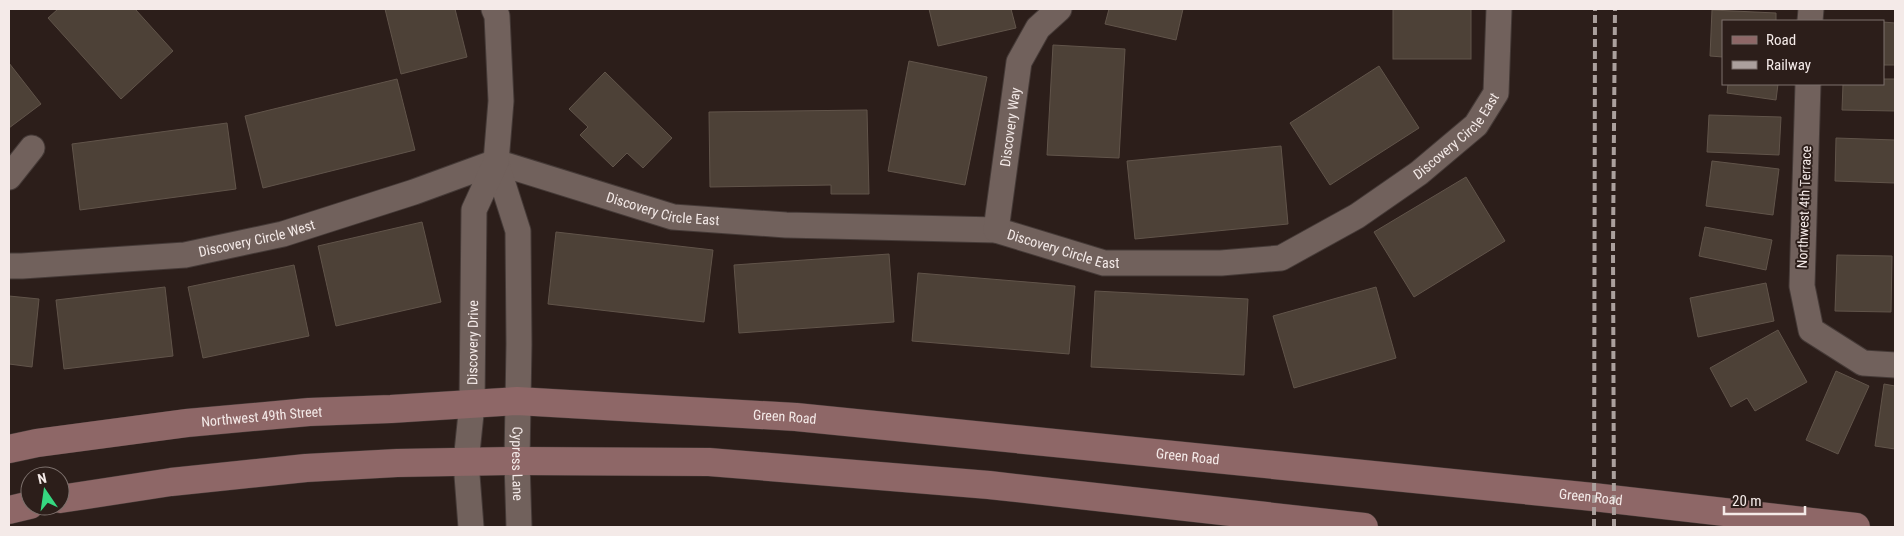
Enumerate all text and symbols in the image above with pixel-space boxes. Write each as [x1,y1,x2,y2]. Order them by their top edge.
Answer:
legend [1722,20,1884,85]
text: Road [1766,31,1796,49]
text: Railway [1766,56,1811,74]
street label: Discovery Way [997,86,1023,168]
street label: Discovery Circle East [1410,90,1502,182]
street label: Northwest 4th Terrace [1794,145,1814,269]
street label: Discovery Circle East [604,189,720,228]
street label: Discovery Circle West [197,216,317,260]
street label: Discovery Circle East [1005,226,1119,271]
street label: Discovery Drive [464,300,481,385]
street label: Northwest 49th Street [201,404,323,430]
street label: Green Road [753,407,817,427]
street label: Cypress Lane [509,426,526,501]
street label: Green Road [1155,445,1220,467]
north arrow [20,466,70,516]
text: N [36,470,48,487]
scale bar [1724,484,1805,516]
street label: Green Road [1558,486,1623,508]
text: 20 m [1732,492,1762,510]

